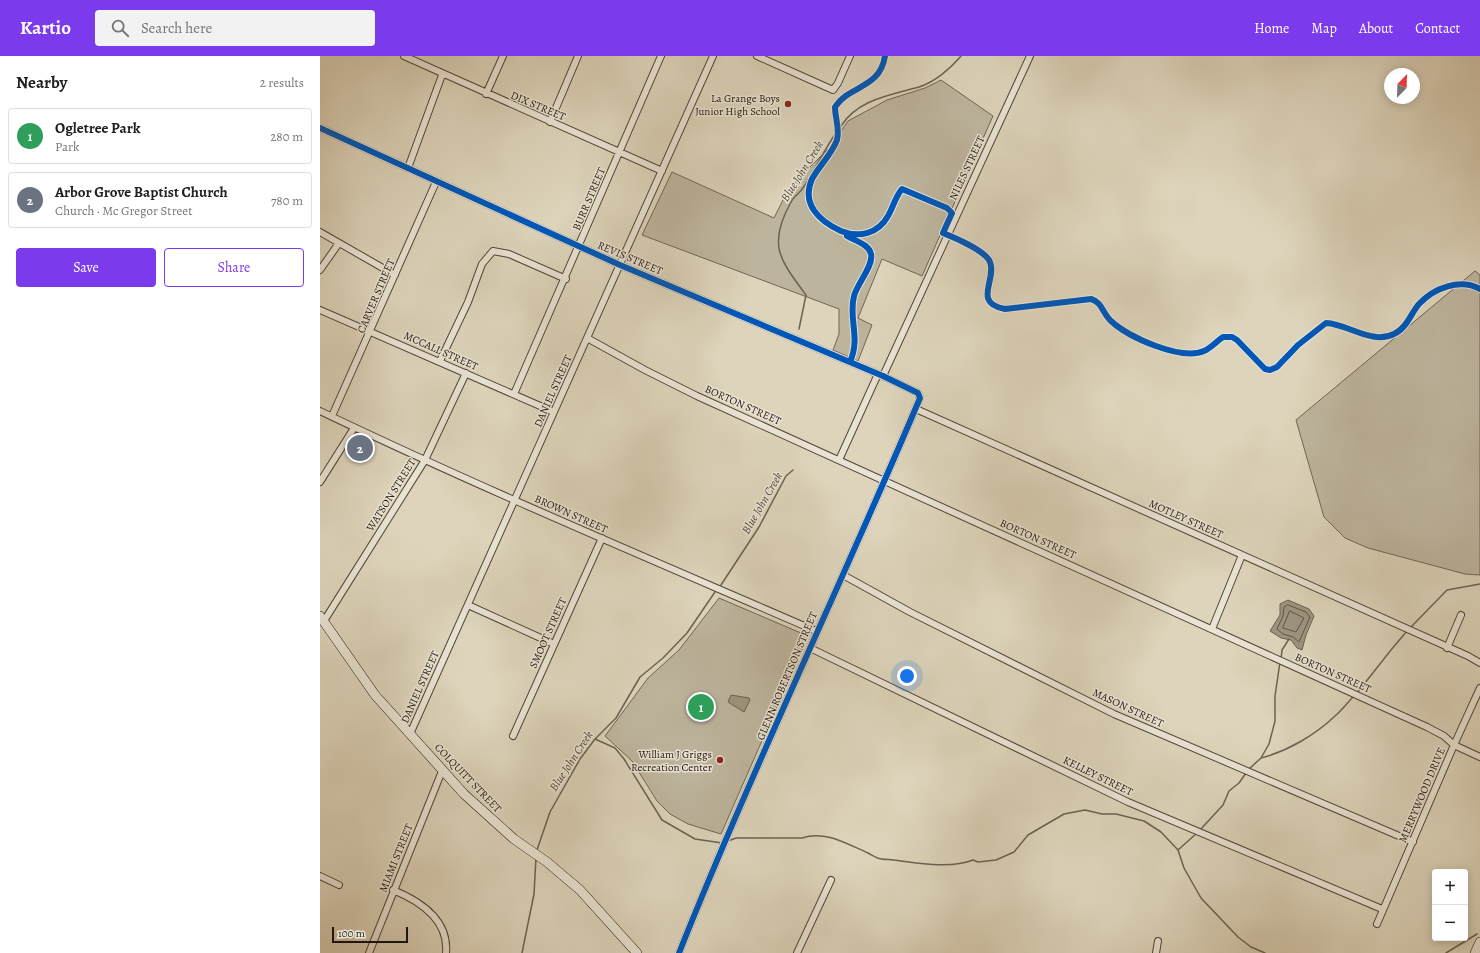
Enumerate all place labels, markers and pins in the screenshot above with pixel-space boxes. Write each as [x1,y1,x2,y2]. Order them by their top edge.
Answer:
place label: La Grange Boys Junior High School [695,91,780,119]
marker: La Grange Boys Junior High School [783,99,793,109]
pin: 2 [347,433,373,463]
pin: 1 [688,692,714,722]
place label: William J Griggs Recreation Center [631,747,712,775]
marker: William J Griggs Recreation Center [715,755,725,765]

